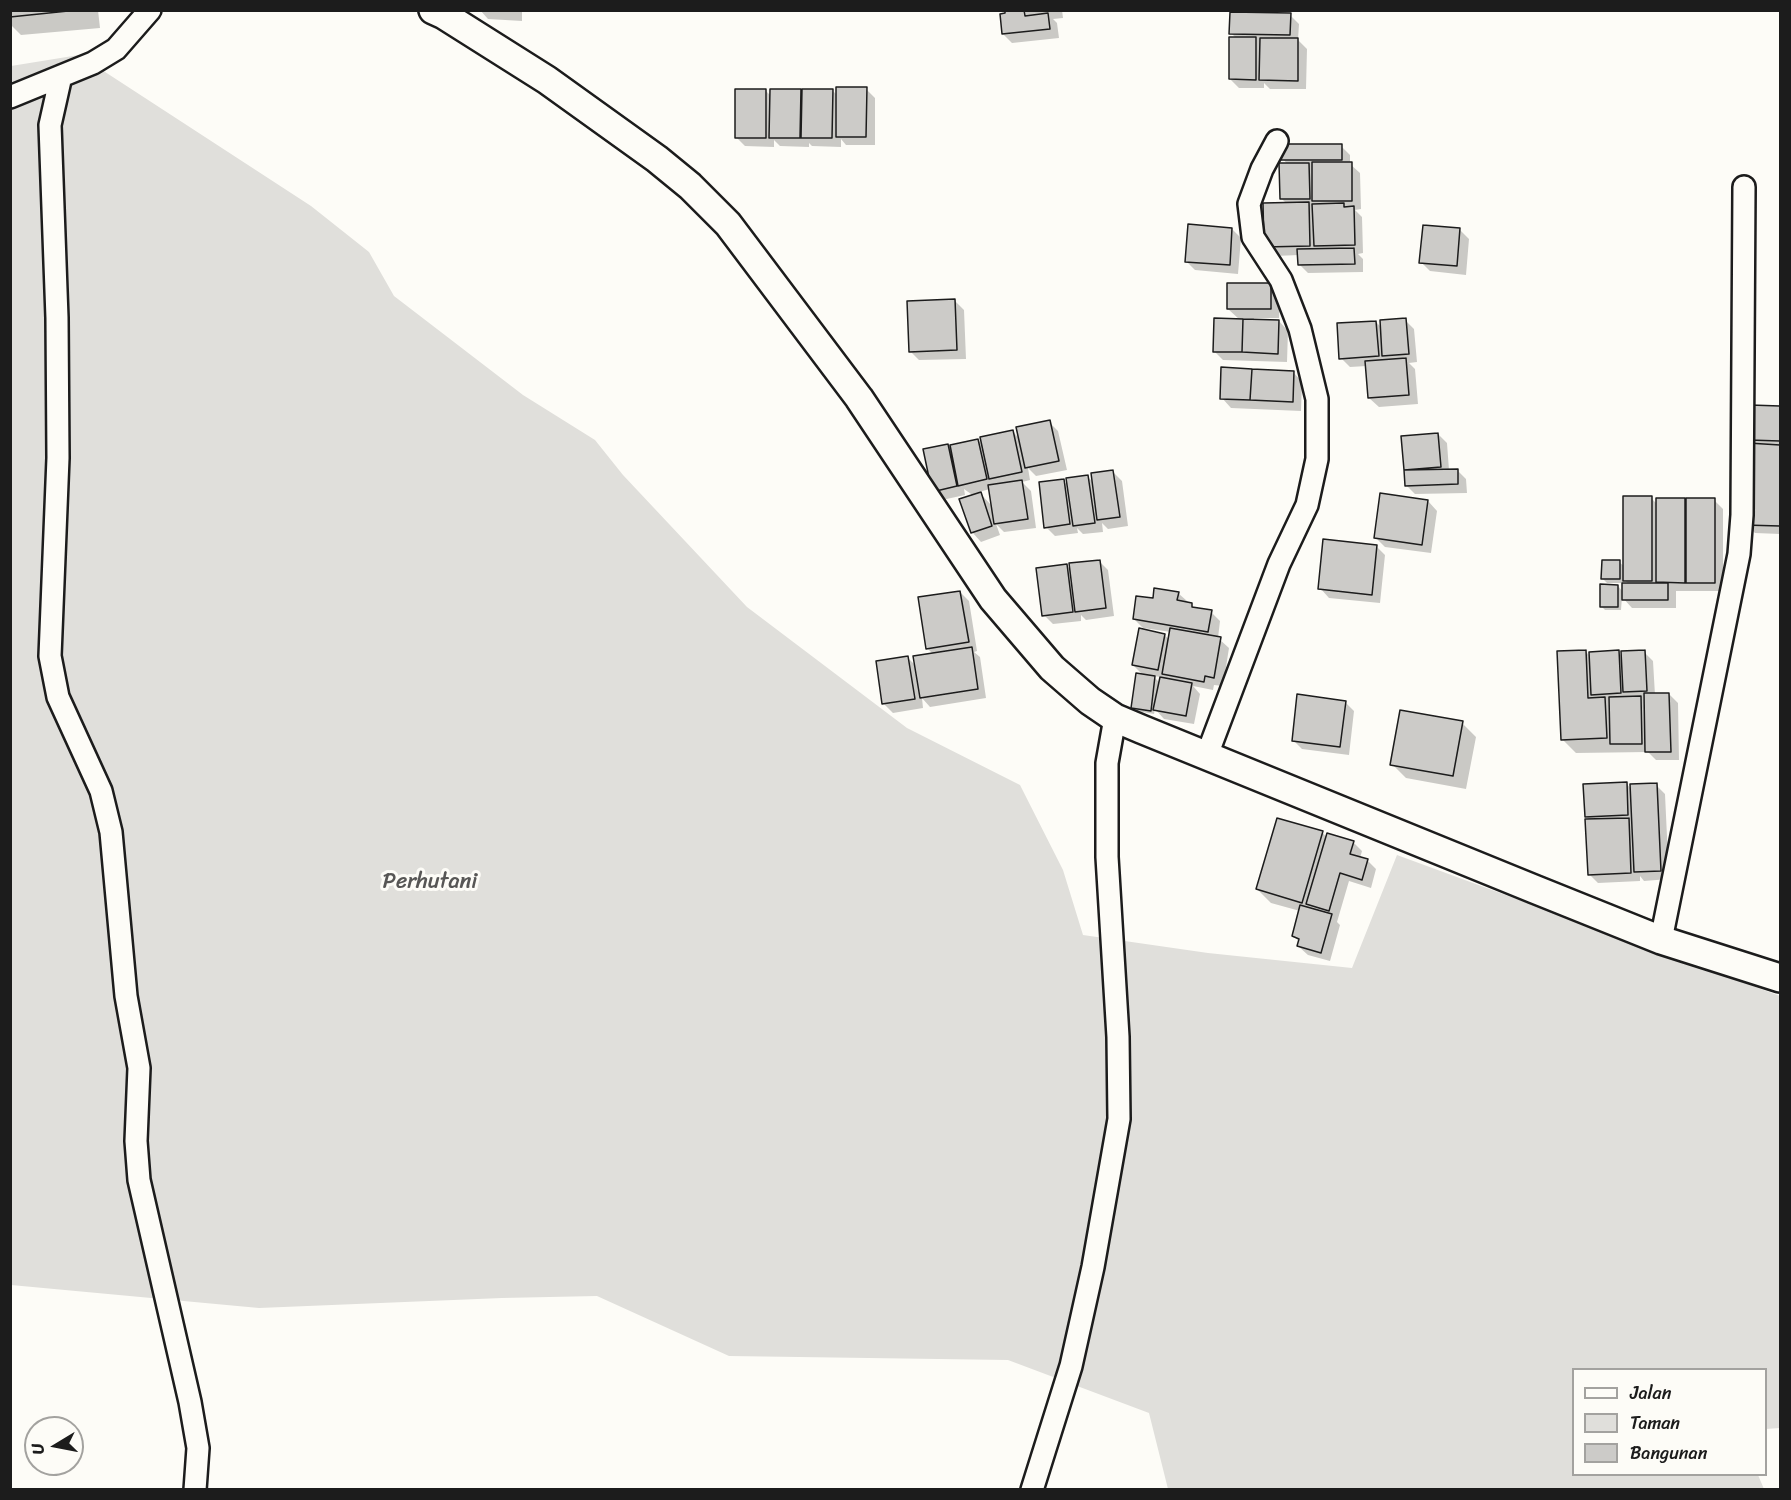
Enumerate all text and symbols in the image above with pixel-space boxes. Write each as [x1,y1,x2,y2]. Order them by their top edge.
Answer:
park label: Perhutani [383,869,477,895]
legend [1572,1368,1767,1476]
text: Jalan [1630,1377,1671,1409]
text: Taman [1630,1407,1680,1439]
north arrow [24,1416,84,1476]
text: Bangunan [1630,1437,1707,1469]
text: U [23,1441,53,1457]

